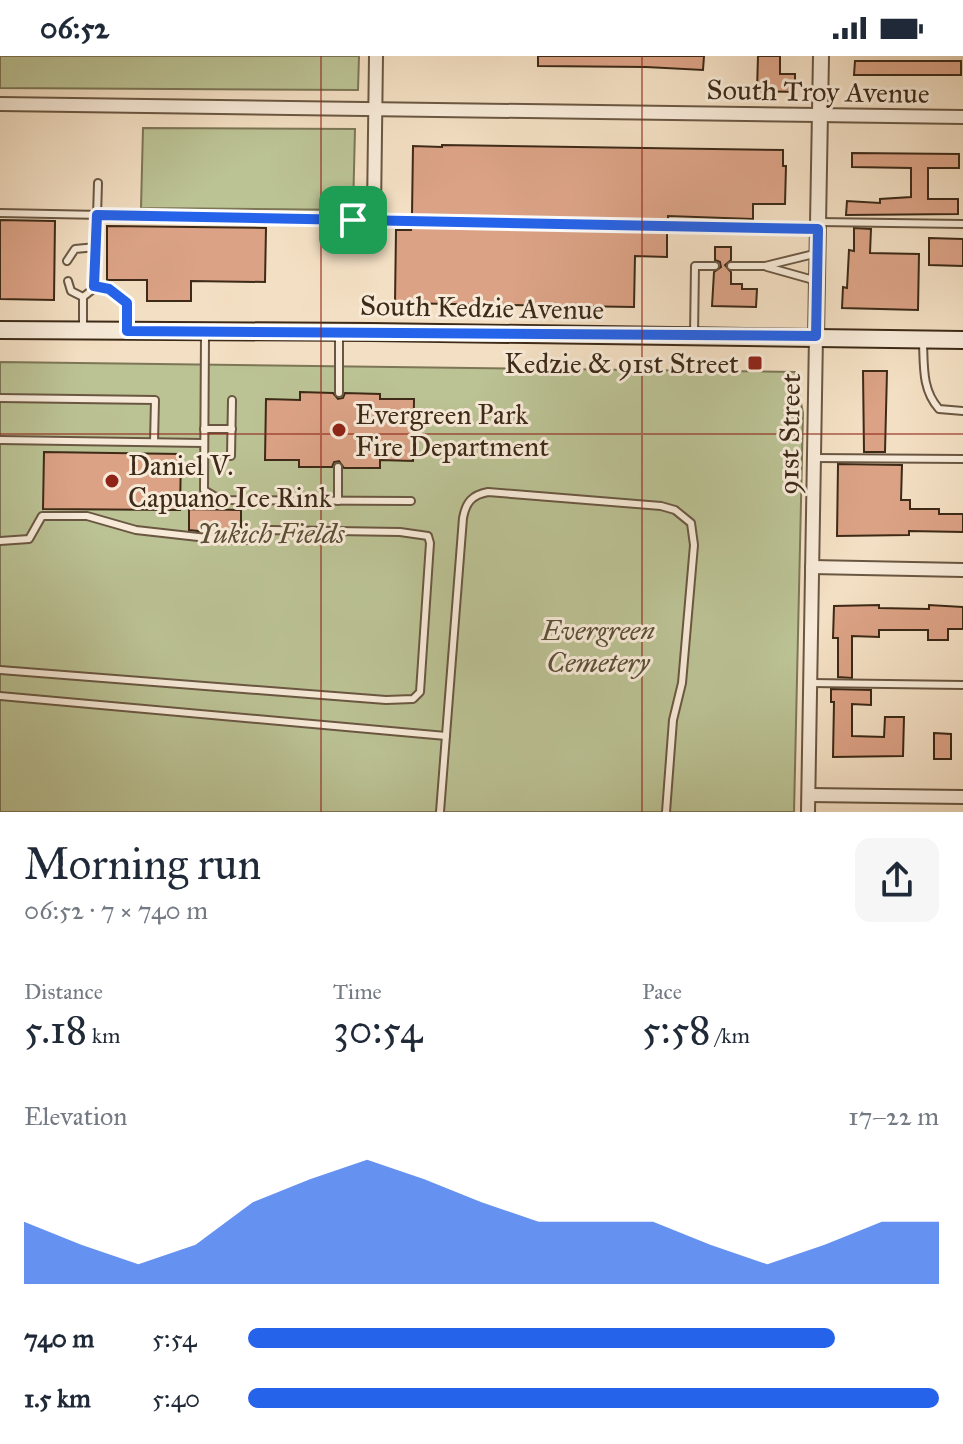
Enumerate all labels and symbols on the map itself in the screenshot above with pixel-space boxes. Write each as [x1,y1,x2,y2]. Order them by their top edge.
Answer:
street label: South Troy Avenue [706,72,930,111]
pin [319,186,387,254]
street label: South Kedzie Avenue [359,288,604,327]
place label: Kedzie & 91st Street [504,346,739,381]
marker: Kedzie & 91st Street [746,354,764,372]
street label: 91st Street [771,373,808,495]
place label: Evergreen Park Fire Department [355,397,549,464]
marker: Evergreen Park Fire Department [330,421,348,439]
place label: Daniel V. Capuano Ice Rink [128,448,332,515]
marker: Daniel V. Capuano Ice Rink [103,472,121,490]
park label: Yukich Fields [197,516,346,551]
park label: Evergreen Cemetery [540,613,655,680]

